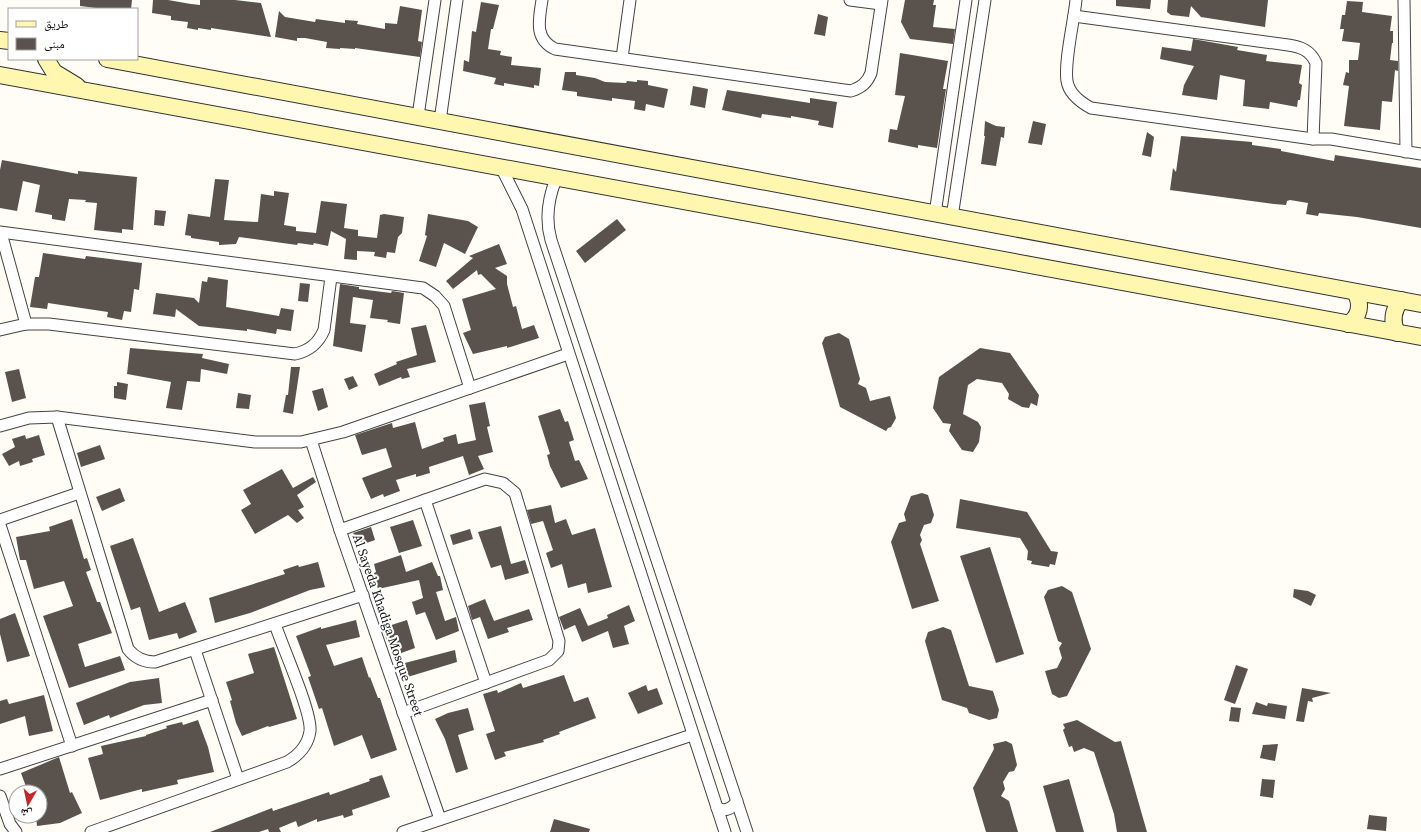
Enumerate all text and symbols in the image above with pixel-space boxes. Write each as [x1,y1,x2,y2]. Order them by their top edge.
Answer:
legend [8,8,138,60]
text: طريق [44,16,69,32]
text: مبنى [44,36,65,52]
street label: Al Sayeda Khadiga Mosque Street [349,532,427,719]
north arrow [8,784,48,824]
text: ش [19,805,33,822]

